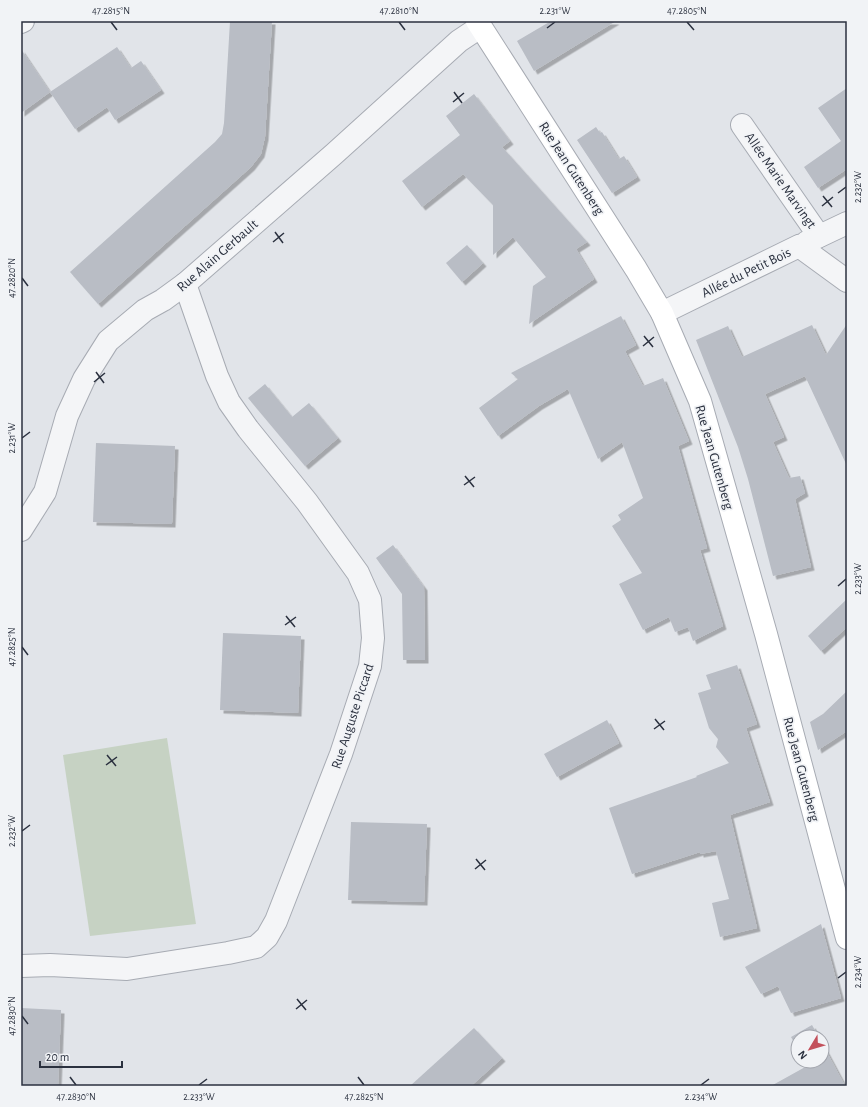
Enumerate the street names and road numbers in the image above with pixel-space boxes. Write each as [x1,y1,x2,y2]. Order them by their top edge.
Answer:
street label: Rue Jean Gutenberg [536,119,607,218]
street label: Allée Marie Marvingt [742,130,819,232]
street label: Rue Alain Gerbault [175,217,261,295]
street label: Allée du Petit Bois [700,245,793,301]
street label: Rue Jean Gutenberg [692,403,736,511]
street label: Rue Auguste Piccard [329,662,377,771]
street label: Rue Jean Gutenberg [780,715,822,823]

